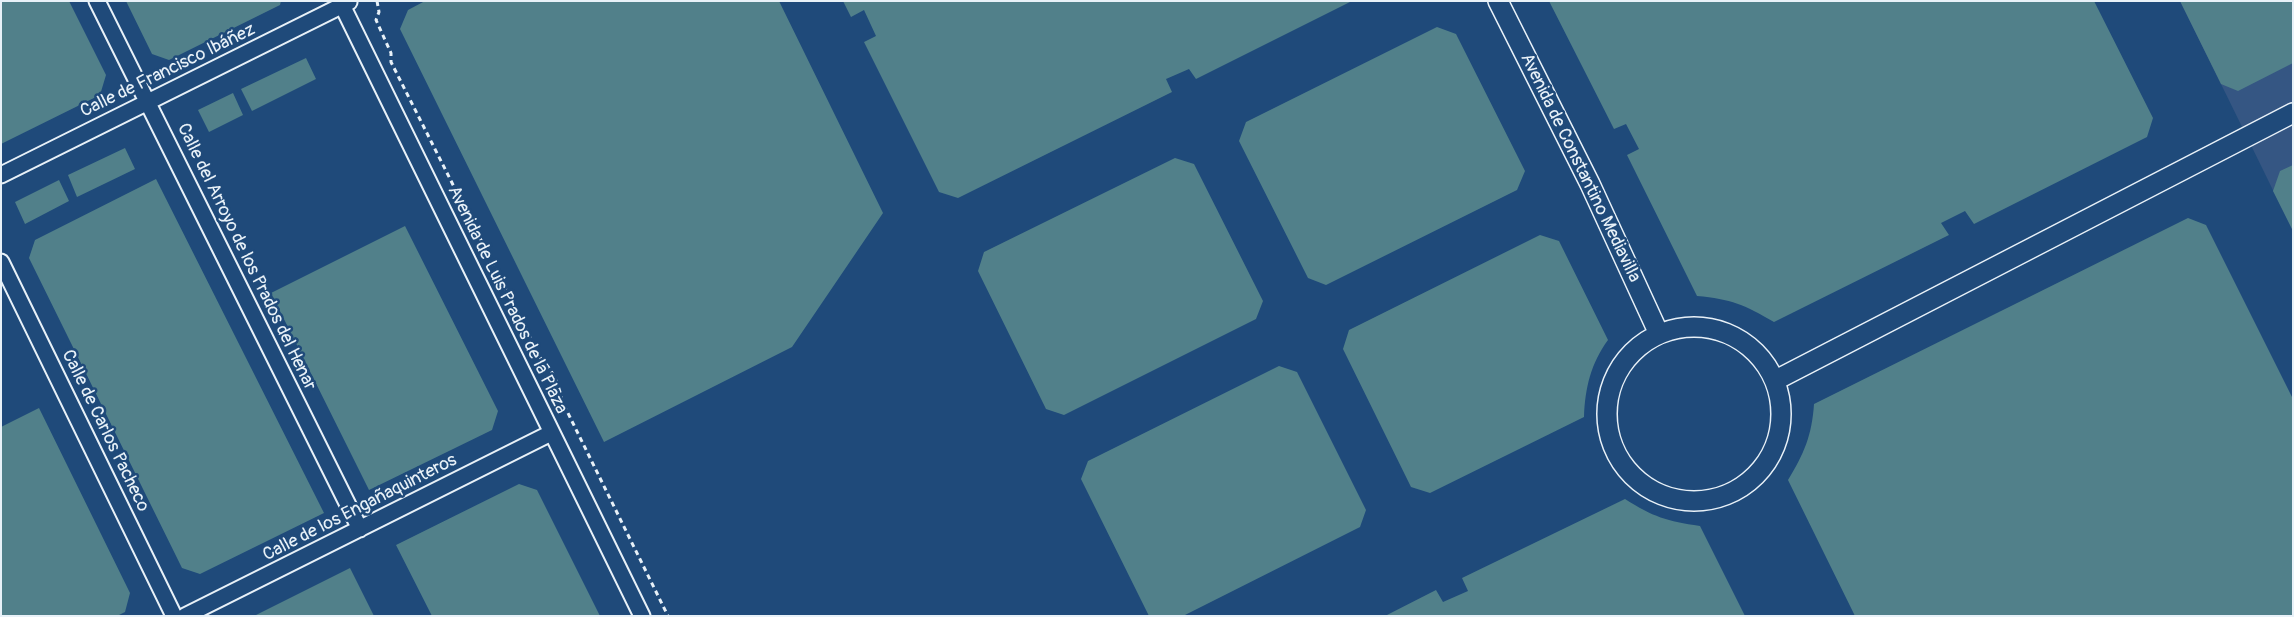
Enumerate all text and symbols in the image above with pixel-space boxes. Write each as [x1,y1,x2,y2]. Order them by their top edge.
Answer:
street label: Calle de Francisco Ibáñez [77,19,259,123]
street label: Avenida de Constantino Mediavilla [1515,50,1645,286]
street label: Calle del Arroyo de los Prados del Henar [172,120,320,394]
street label: Avenida de Luis Prados de la Plaza [442,182,572,418]
street label: Calle de Carlos Pacheco [56,347,154,515]
street label: Calle de los Engañaquinteros [259,450,461,566]

